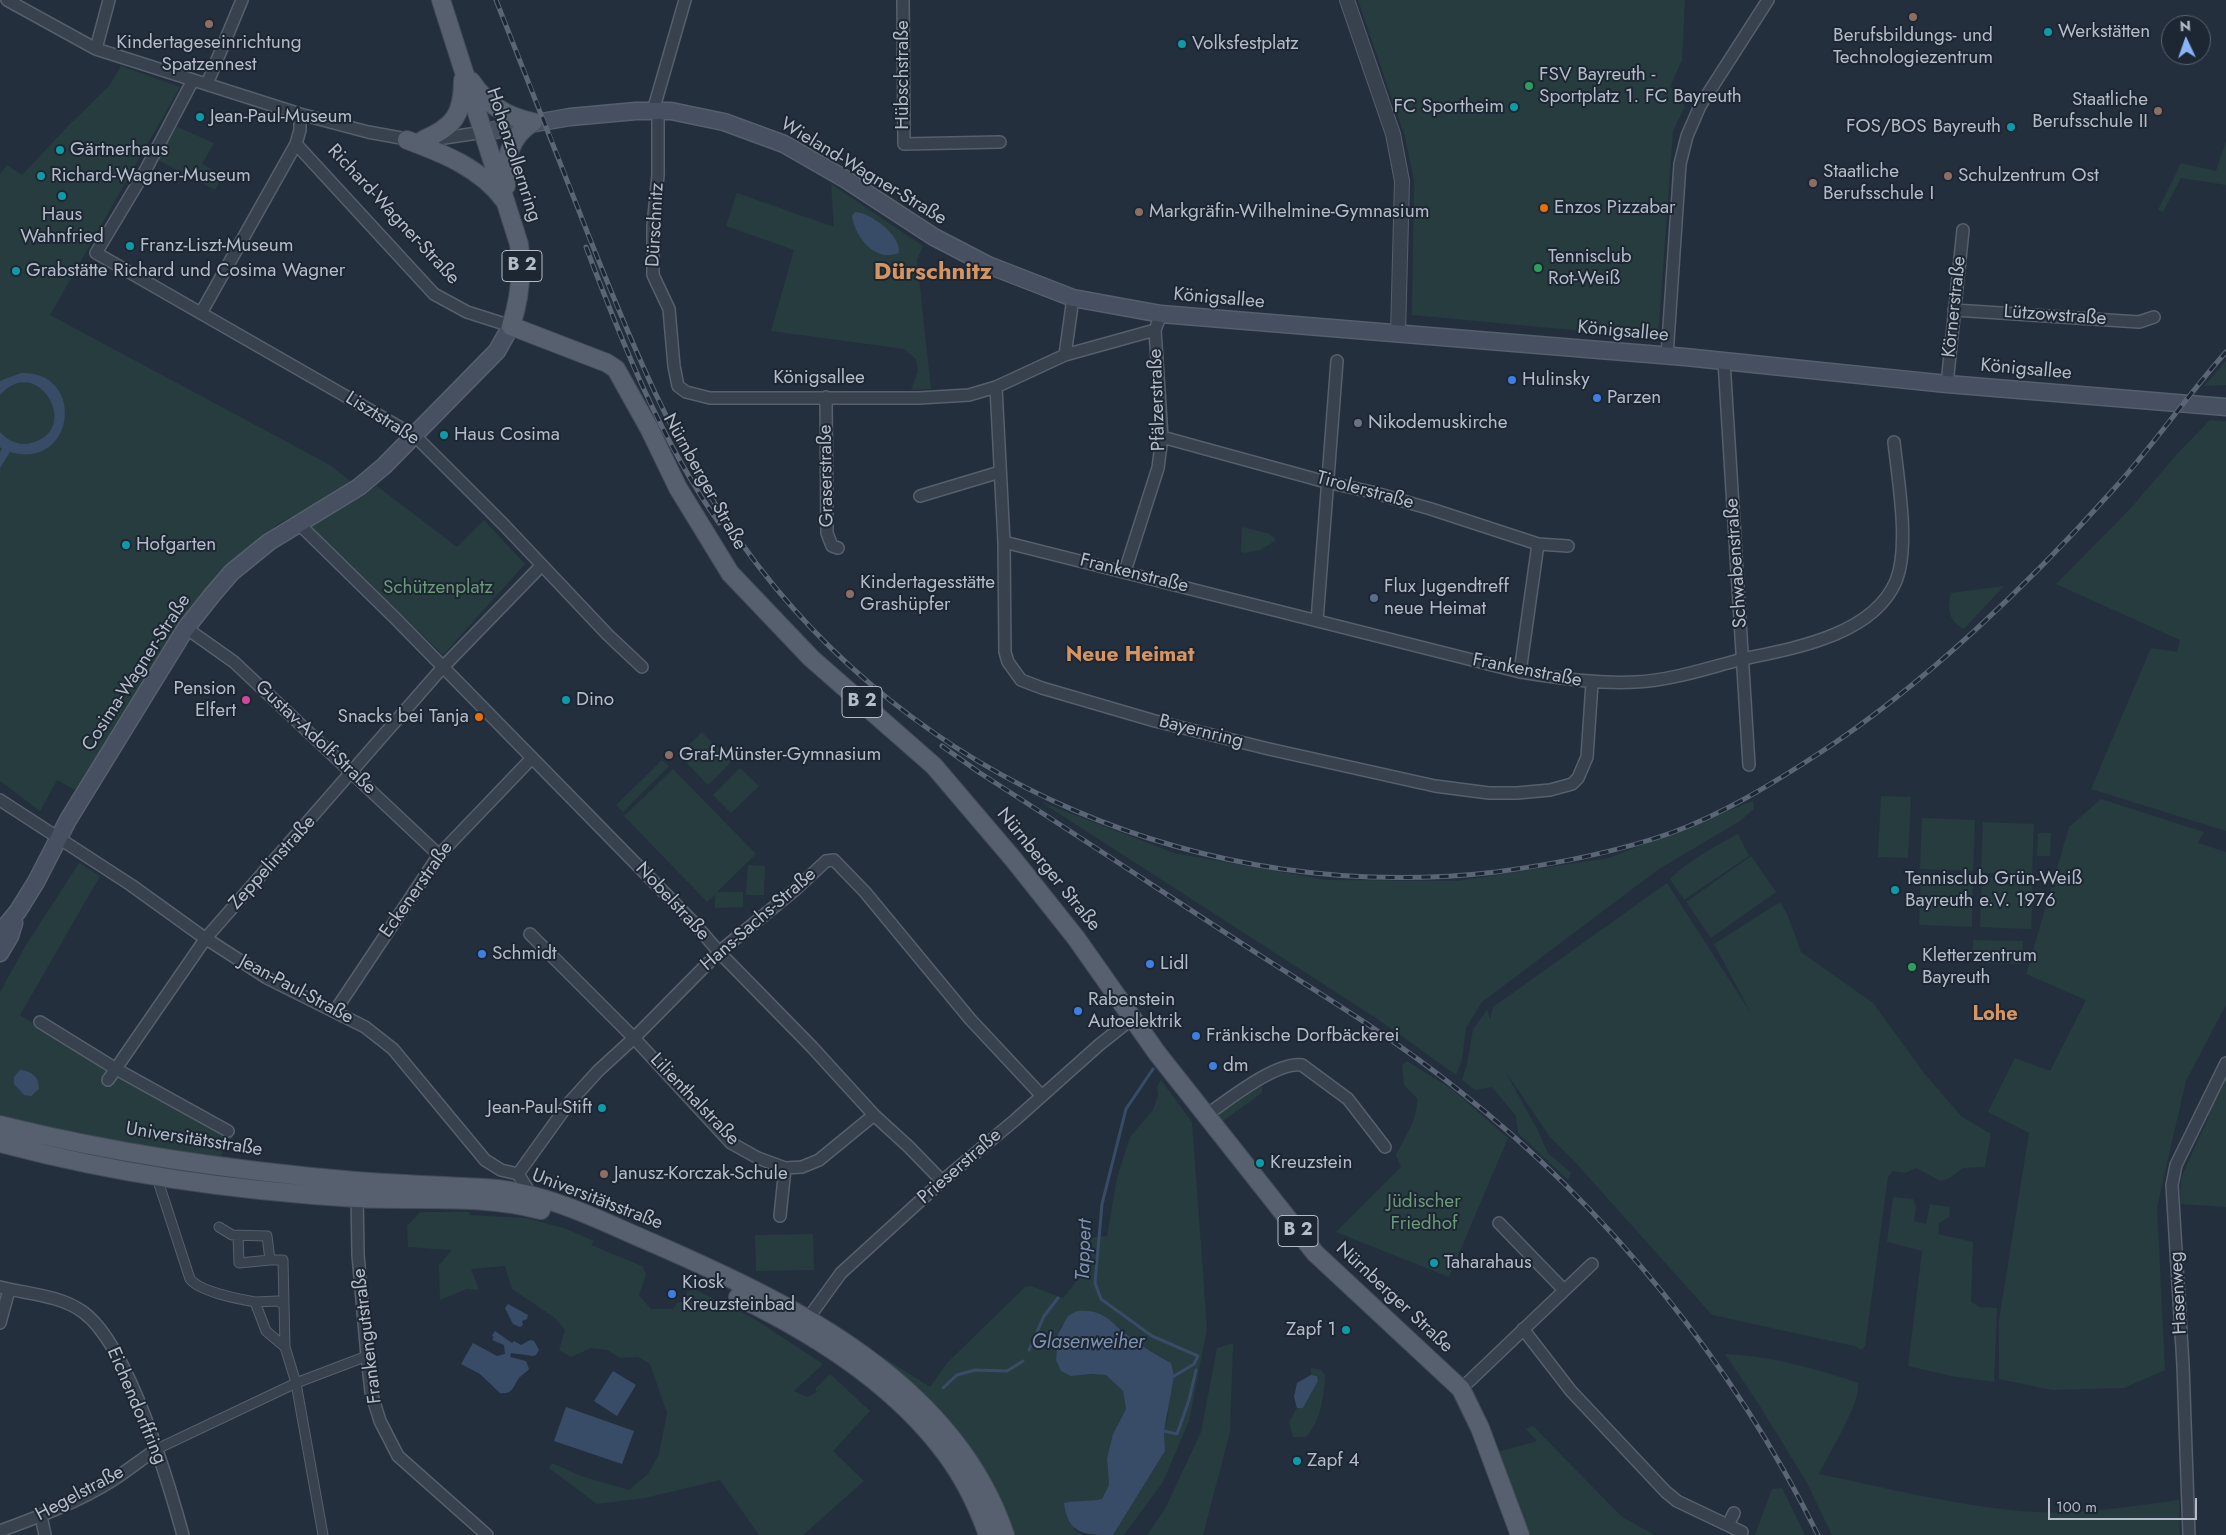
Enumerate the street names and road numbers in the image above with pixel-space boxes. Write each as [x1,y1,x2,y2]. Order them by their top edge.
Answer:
street label: Hübschstraße [892,20,914,130]
street label: Hohenzollernring [481,85,545,225]
street label: Wieland-Wagner-Straße [776,113,950,231]
street label: Richard-Wagner-Straße [322,140,464,290]
street label: Dürschnitz [642,182,670,268]
road number: B 2 [502,250,542,282]
street label: Körnerstraße [1938,255,1972,359]
street label: Königsallee [1172,284,1266,314]
street label: Lützowstraße [2003,301,2107,331]
street label: Königsallee [1576,317,1670,347]
street label: Pfälzerstraße [1145,348,1171,452]
street label: Königsallee [1979,355,2073,385]
street label: Königsallee [773,367,865,389]
street label: Lisztstraße [341,387,423,451]
street label: Nürnberger Straße [657,410,751,554]
street label: Graserstraße [815,424,839,528]
street label: Tirolerstraße [1314,467,1416,515]
street label: Schwabenstraße [1721,497,1753,629]
street label: Frankenstraße [1077,550,1191,598]
street label: Cosima-Wagner-Straße [78,590,196,756]
street label: Frankenstraße [1470,649,1584,693]
street label: Gustav-Adolf-Straße [250,676,380,800]
road number: B 2 [842,686,882,718]
street label: Bayernring [1156,711,1246,753]
street label: Nürnberger Straße [991,804,1105,936]
street label: Zeppelinstraße [225,811,321,915]
street label: Eckenerstraße [376,838,458,942]
street label: Nobelstraße [630,858,714,946]
street label: Hans-Sachs-Straße [697,864,821,976]
street label: Jean-Paul-Straße [235,950,357,1030]
street label: Lilienthalstraße [644,1049,744,1151]
street label: Universitätsstraße [124,1118,264,1162]
street label: Prieserstraße [913,1124,1007,1210]
street label: Universitätsstraße [528,1165,666,1235]
road number: B 2 [1278,1216,1318,1246]
street label: Nürnberger Straße [1331,1238,1457,1358]
street label: Hasenweg [2165,1251,2193,1335]
street label: Frankengutstraße [348,1267,388,1405]
street label: Eichendorffring [101,1344,171,1468]
street label: Hegelstraße [32,1461,128,1527]

